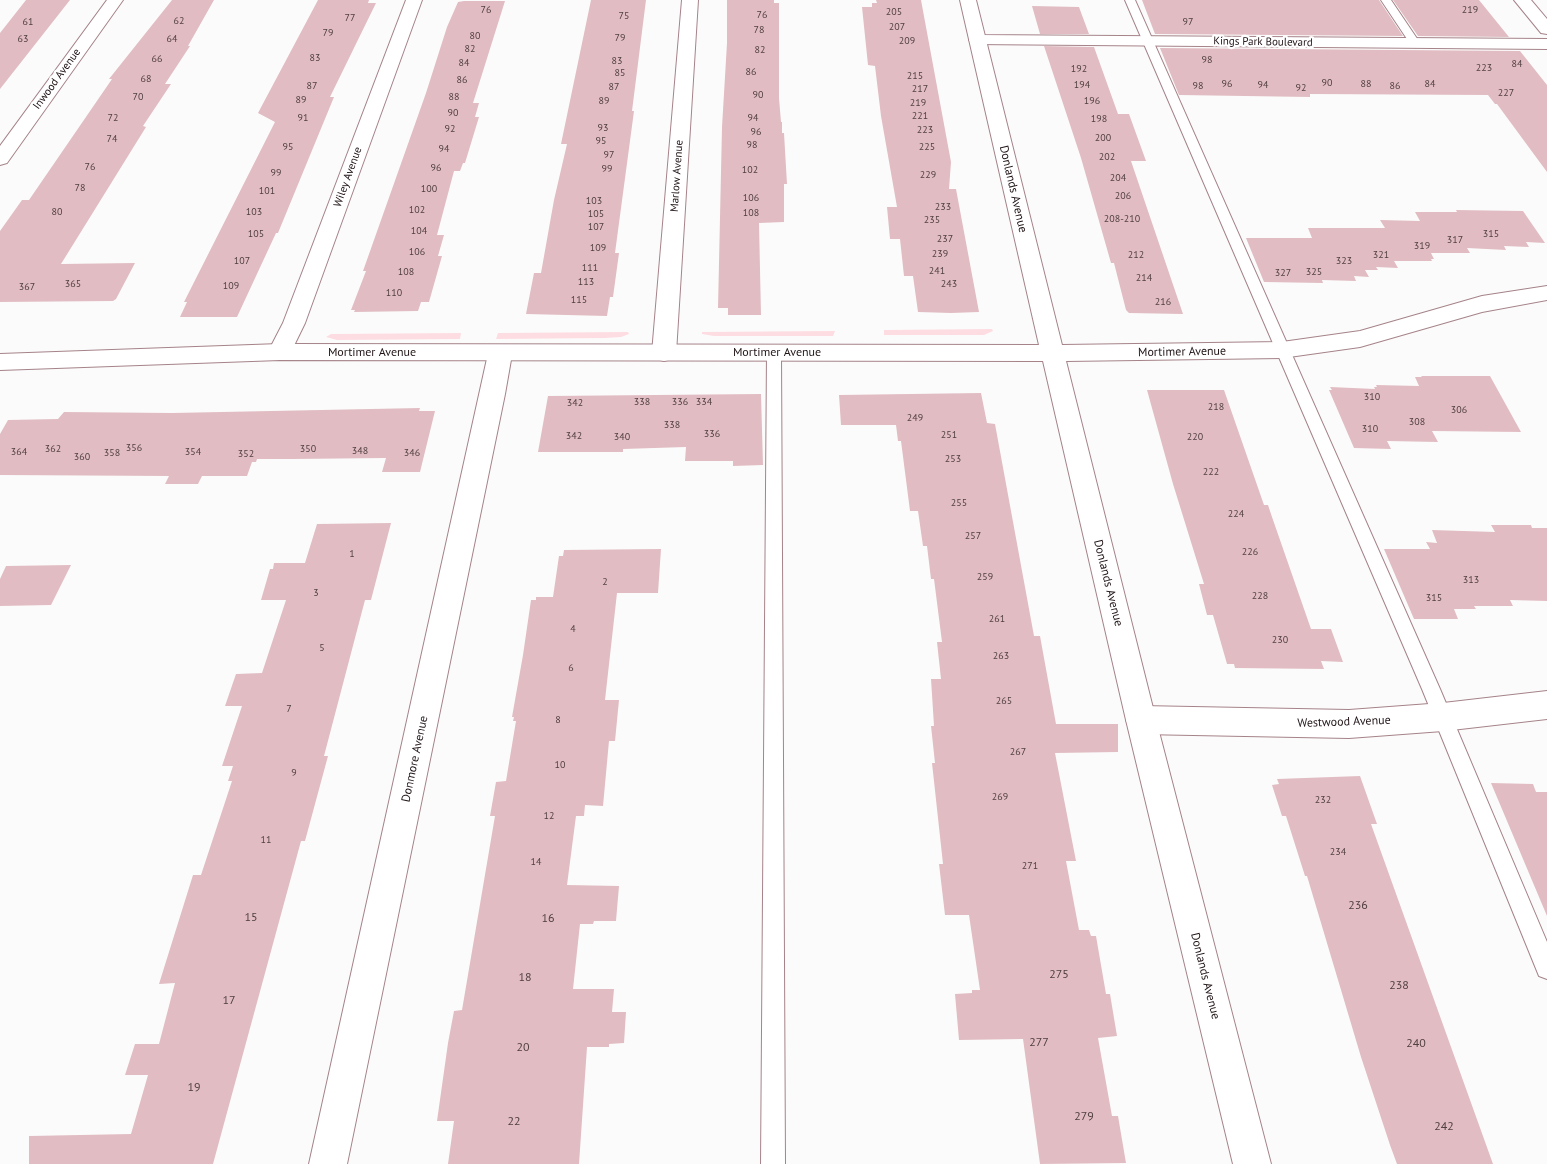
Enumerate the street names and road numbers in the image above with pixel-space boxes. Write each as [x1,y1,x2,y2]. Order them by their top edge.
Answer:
street label: Kings Park Boulevard [1213,35,1313,49]
street label: Inwood Avenue [30,46,84,112]
street label: Marlow Avenue [668,139,686,213]
street label: Donlands Avenue [996,144,1030,234]
street label: Wiley Avenue [331,145,365,209]
street label: Mortimer Avenue [1138,344,1226,360]
street label: Mortimer Avenue [328,346,416,360]
street label: Mortimer Avenue [733,346,821,360]
street label: Donlands Avenue [1090,538,1126,628]
street label: Westwood Avenue [1297,713,1391,731]
street label: Donmore Avenue [399,715,431,803]
street label: Donlands Avenue [1187,931,1223,1021]

